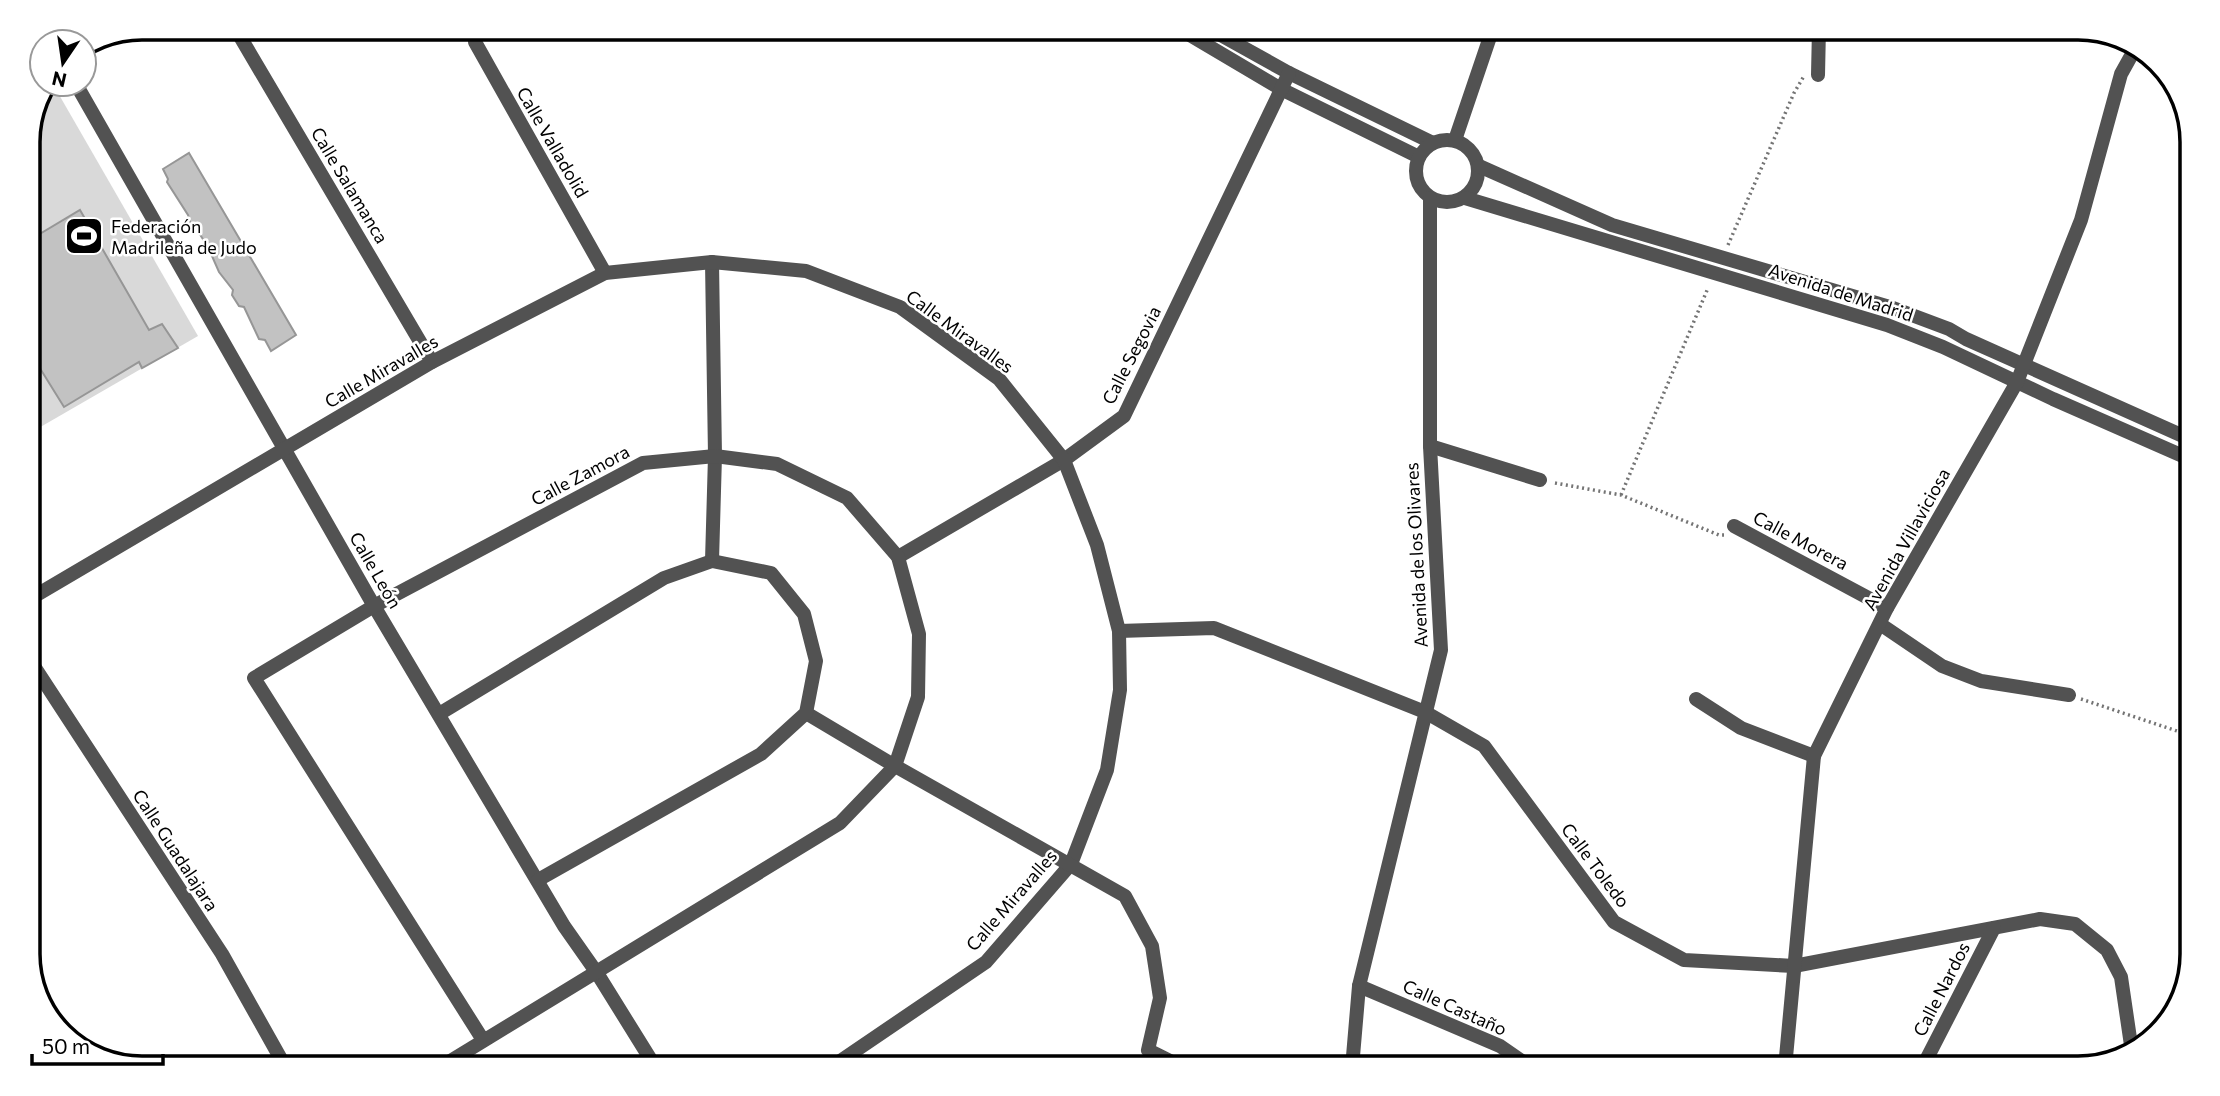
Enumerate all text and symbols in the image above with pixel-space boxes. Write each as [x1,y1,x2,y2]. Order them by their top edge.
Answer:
north arrow [28,28,98,98]
text: N [50,67,69,93]
street label: Calle Valladolid [512,83,594,201]
street label: Calle Salamanca [307,123,393,247]
sports icon: Federación Madrileña de Judo [63,215,105,257]
place label: Federación Madrileña de Judo [111,215,257,258]
street label: Avenida de Madrid [1766,258,1916,326]
street label: Calle Miravalles [902,285,1018,377]
street label: Calle Segovia [1097,302,1165,408]
street label: Calle Miravalles [320,330,442,412]
street label: Calle Zamora [527,440,633,510]
street label: Avenida de los Olivares [1400,462,1432,648]
street label: Avenida Villaviciosa [1858,464,1954,614]
street label: Calle Morera [1750,506,1852,574]
street label: Calle León [345,528,407,612]
street label: Calle Guadalajara [128,785,224,915]
street label: Calle Toledo [1557,818,1635,912]
street label: Calle Miravalles [961,845,1061,955]
street label: Calle Nardos [1908,938,1974,1040]
street label: Calle Castaño [1400,974,1510,1040]
scale bar [32,1023,163,1066]
text: 50 m [42,1033,90,1058]

